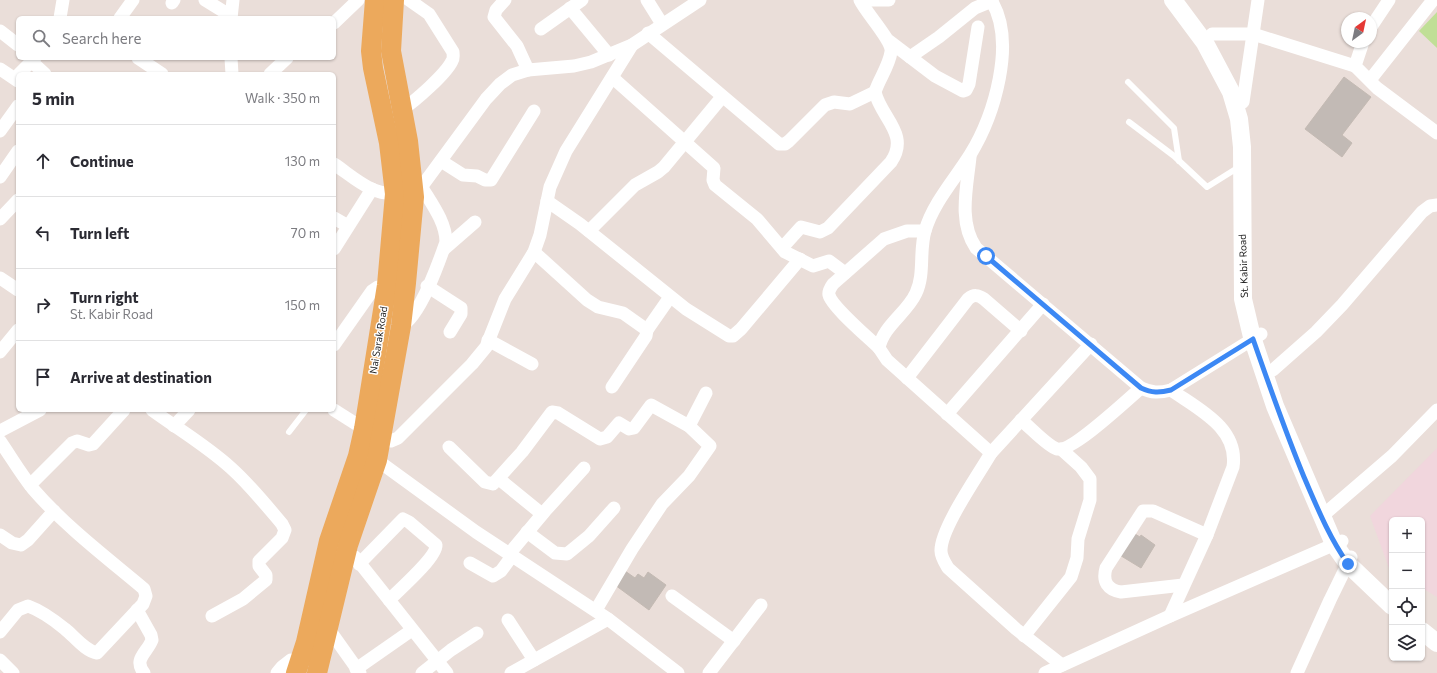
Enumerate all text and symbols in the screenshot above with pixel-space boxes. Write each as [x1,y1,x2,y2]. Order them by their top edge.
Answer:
north arrow [1341,12,1377,48]
search box [16,16,336,60]
icon: search [30,27,52,49]
text: Search here [62,29,141,47]
text: 5 min [32,88,75,109]
text: Walk · 350 m [245,90,320,106]
icon: ahead [32,150,54,172]
text: Continue [70,152,134,170]
text: 130 m [285,153,320,169]
icon: left [32,222,54,244]
text: Turn left [70,224,129,242]
text: 70 m [291,225,320,241]
street label: St. Kabir Road [1236,234,1250,298]
route start [977,247,995,265]
text: Turn right [70,288,139,306]
icon: right [32,294,54,316]
text: 150 m [285,297,320,313]
street label: Nai Sarak Road [367,305,389,375]
text: St. Kabir Road [70,306,153,322]
icon: arrive [32,366,54,388]
text: Arrive at destination [70,368,212,386]
map controls [1389,517,1425,661]
button: + [1389,517,1425,553]
button: − [1389,553,1425,589]
route end [1339,555,1357,573]
button: locate [1389,589,1425,625]
button: layers [1389,625,1425,661]

